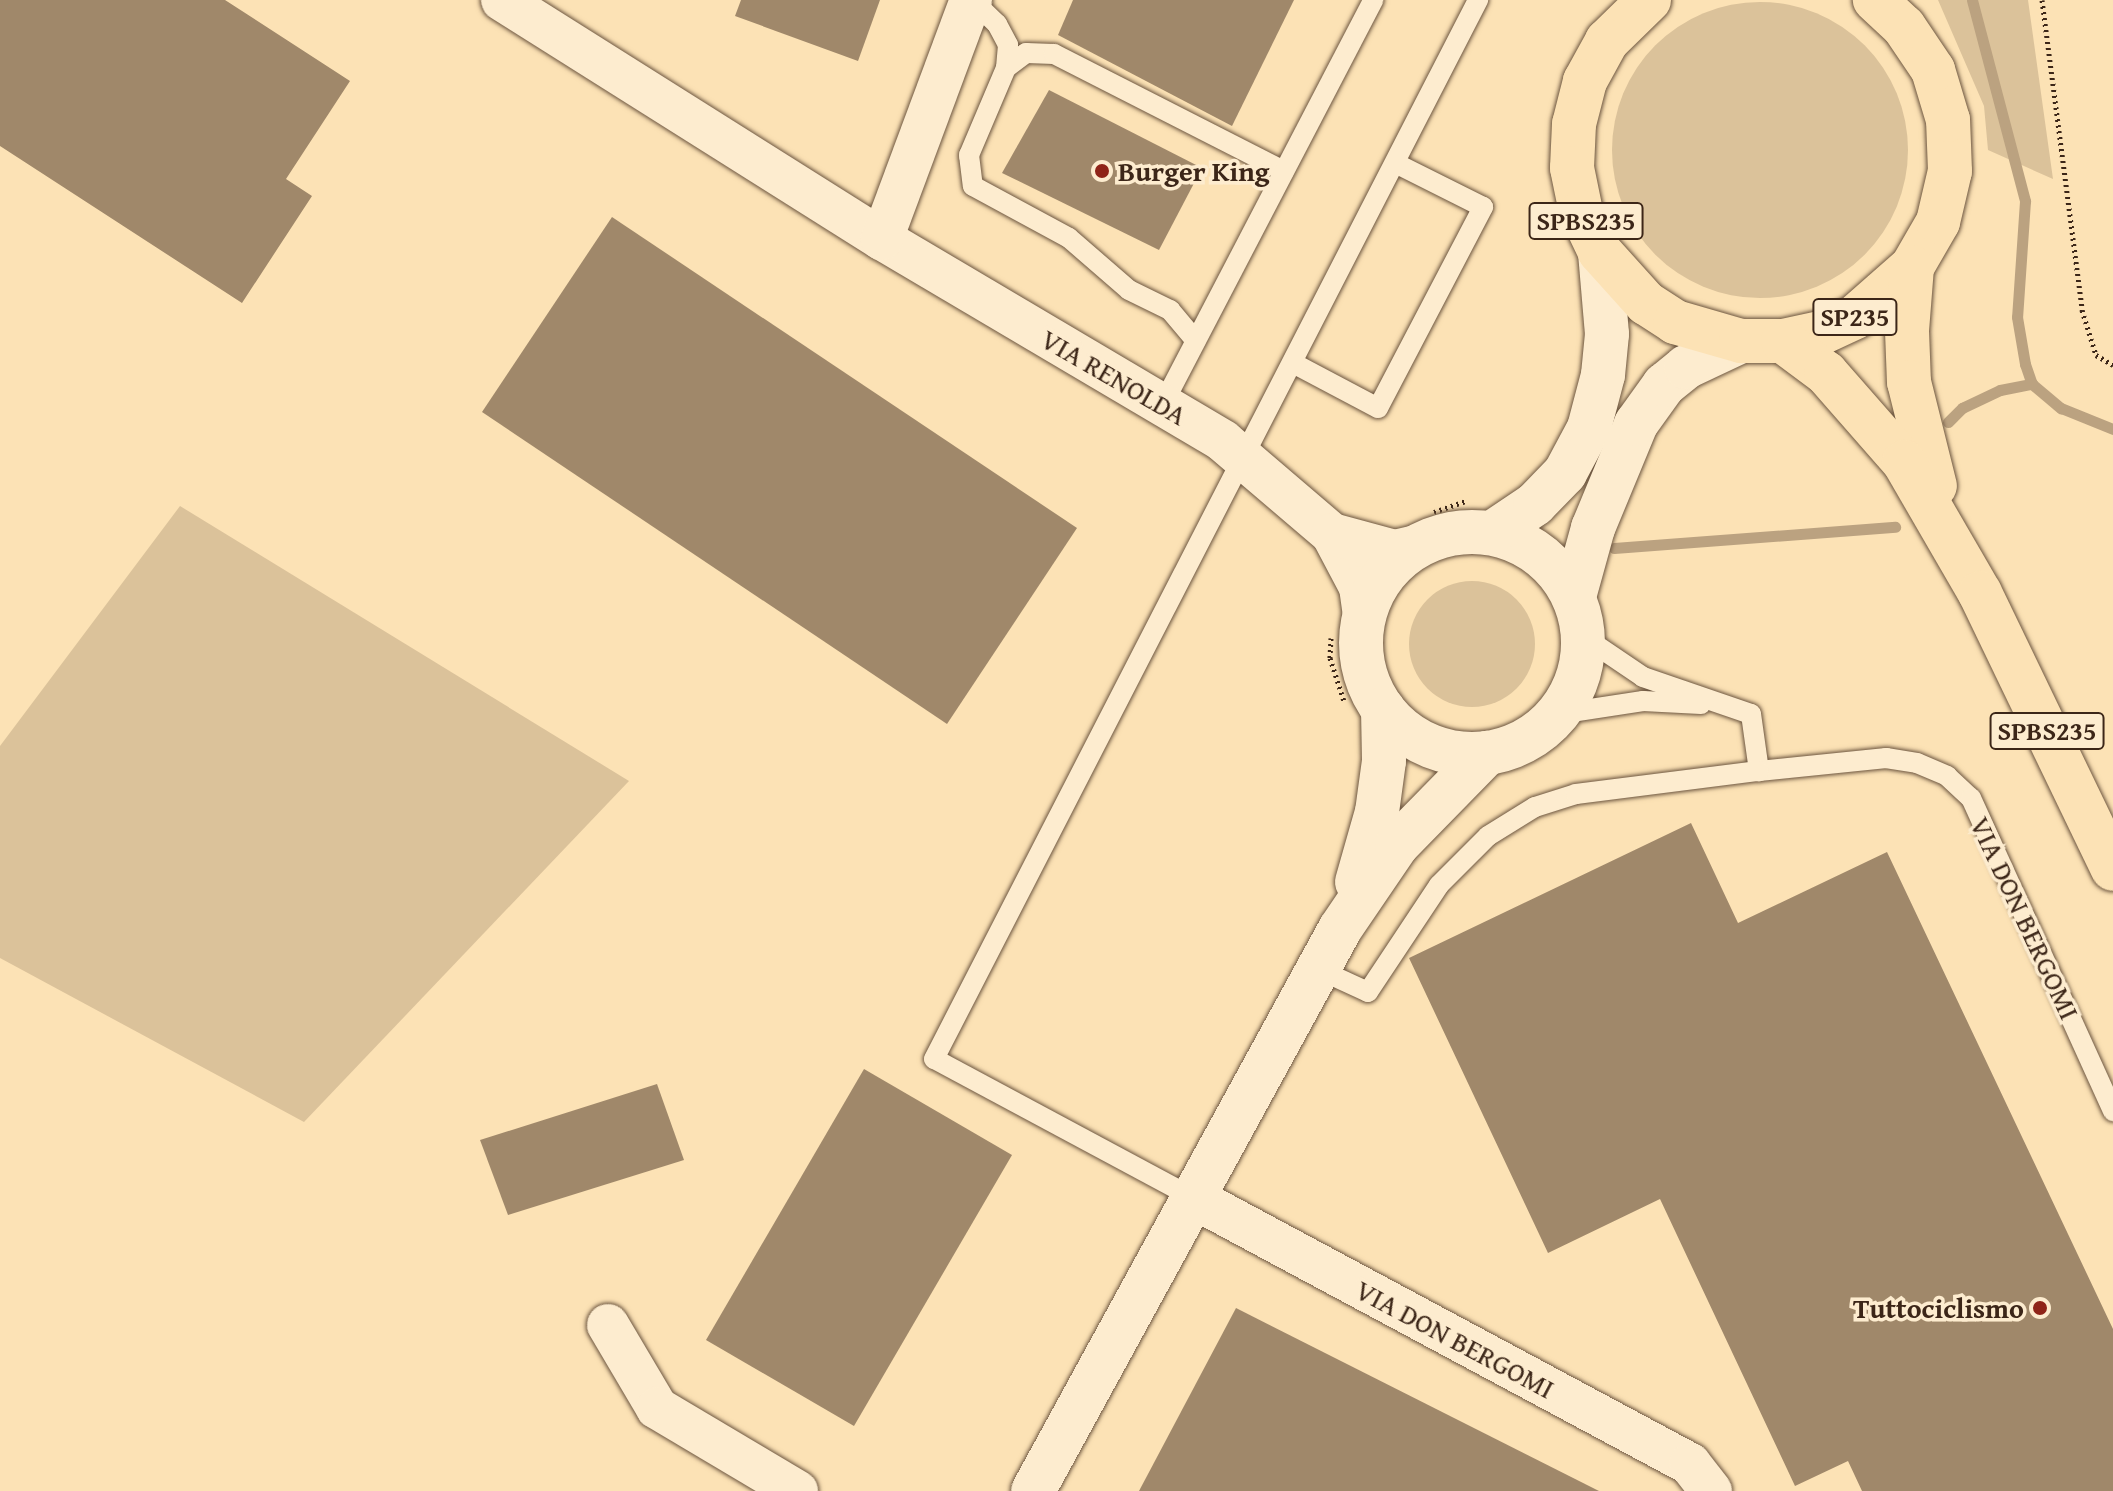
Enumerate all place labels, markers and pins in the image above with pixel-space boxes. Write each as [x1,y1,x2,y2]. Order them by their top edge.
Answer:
place label: Burger King [1118,154,1269,188]
marker: Burger King [1093,162,1111,180]
place label: Tuttociclismo [1853,1291,2024,1325]
marker: Tuttociclismo [2031,1299,2049,1317]

